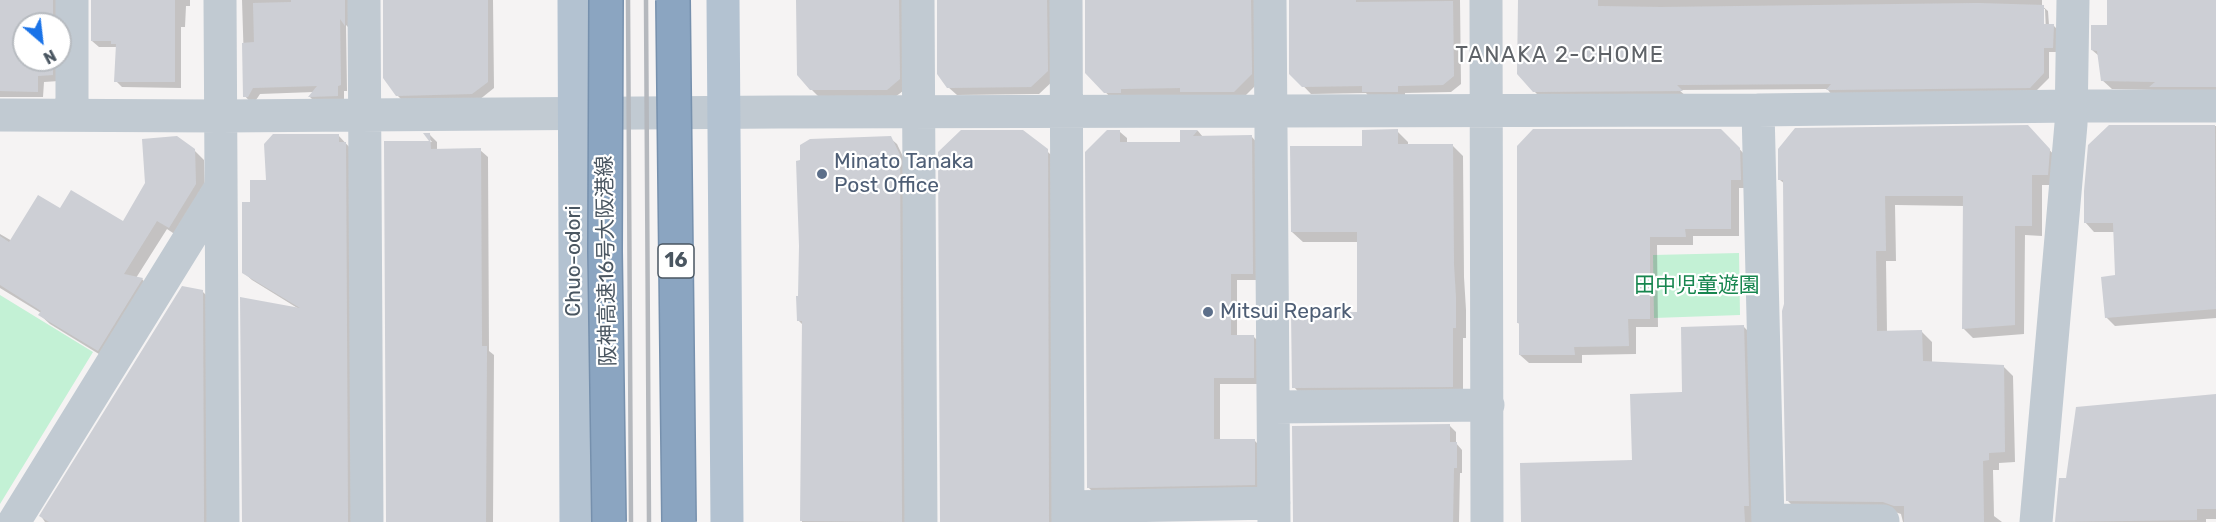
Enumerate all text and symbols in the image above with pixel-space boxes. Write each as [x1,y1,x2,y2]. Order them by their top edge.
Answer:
north arrow [12,12,72,72]
district label: TANAKA 2-CHOME [1455,43,1665,69]
text: N [40,45,59,68]
place label: Minato Tanaka Post Office [834,149,974,199]
street label: 阪神高速16号大阪港線 [593,155,621,367]
marker: Minato Tanaka Post Office [815,167,829,181]
street label: Chuo-odori [561,205,587,317]
road number: 16 [658,244,694,278]
park label: 田中児童遊園 [1634,273,1760,299]
place label: Mitsui Repark [1220,299,1352,325]
marker: Mitsui Repark [1201,305,1215,319]

